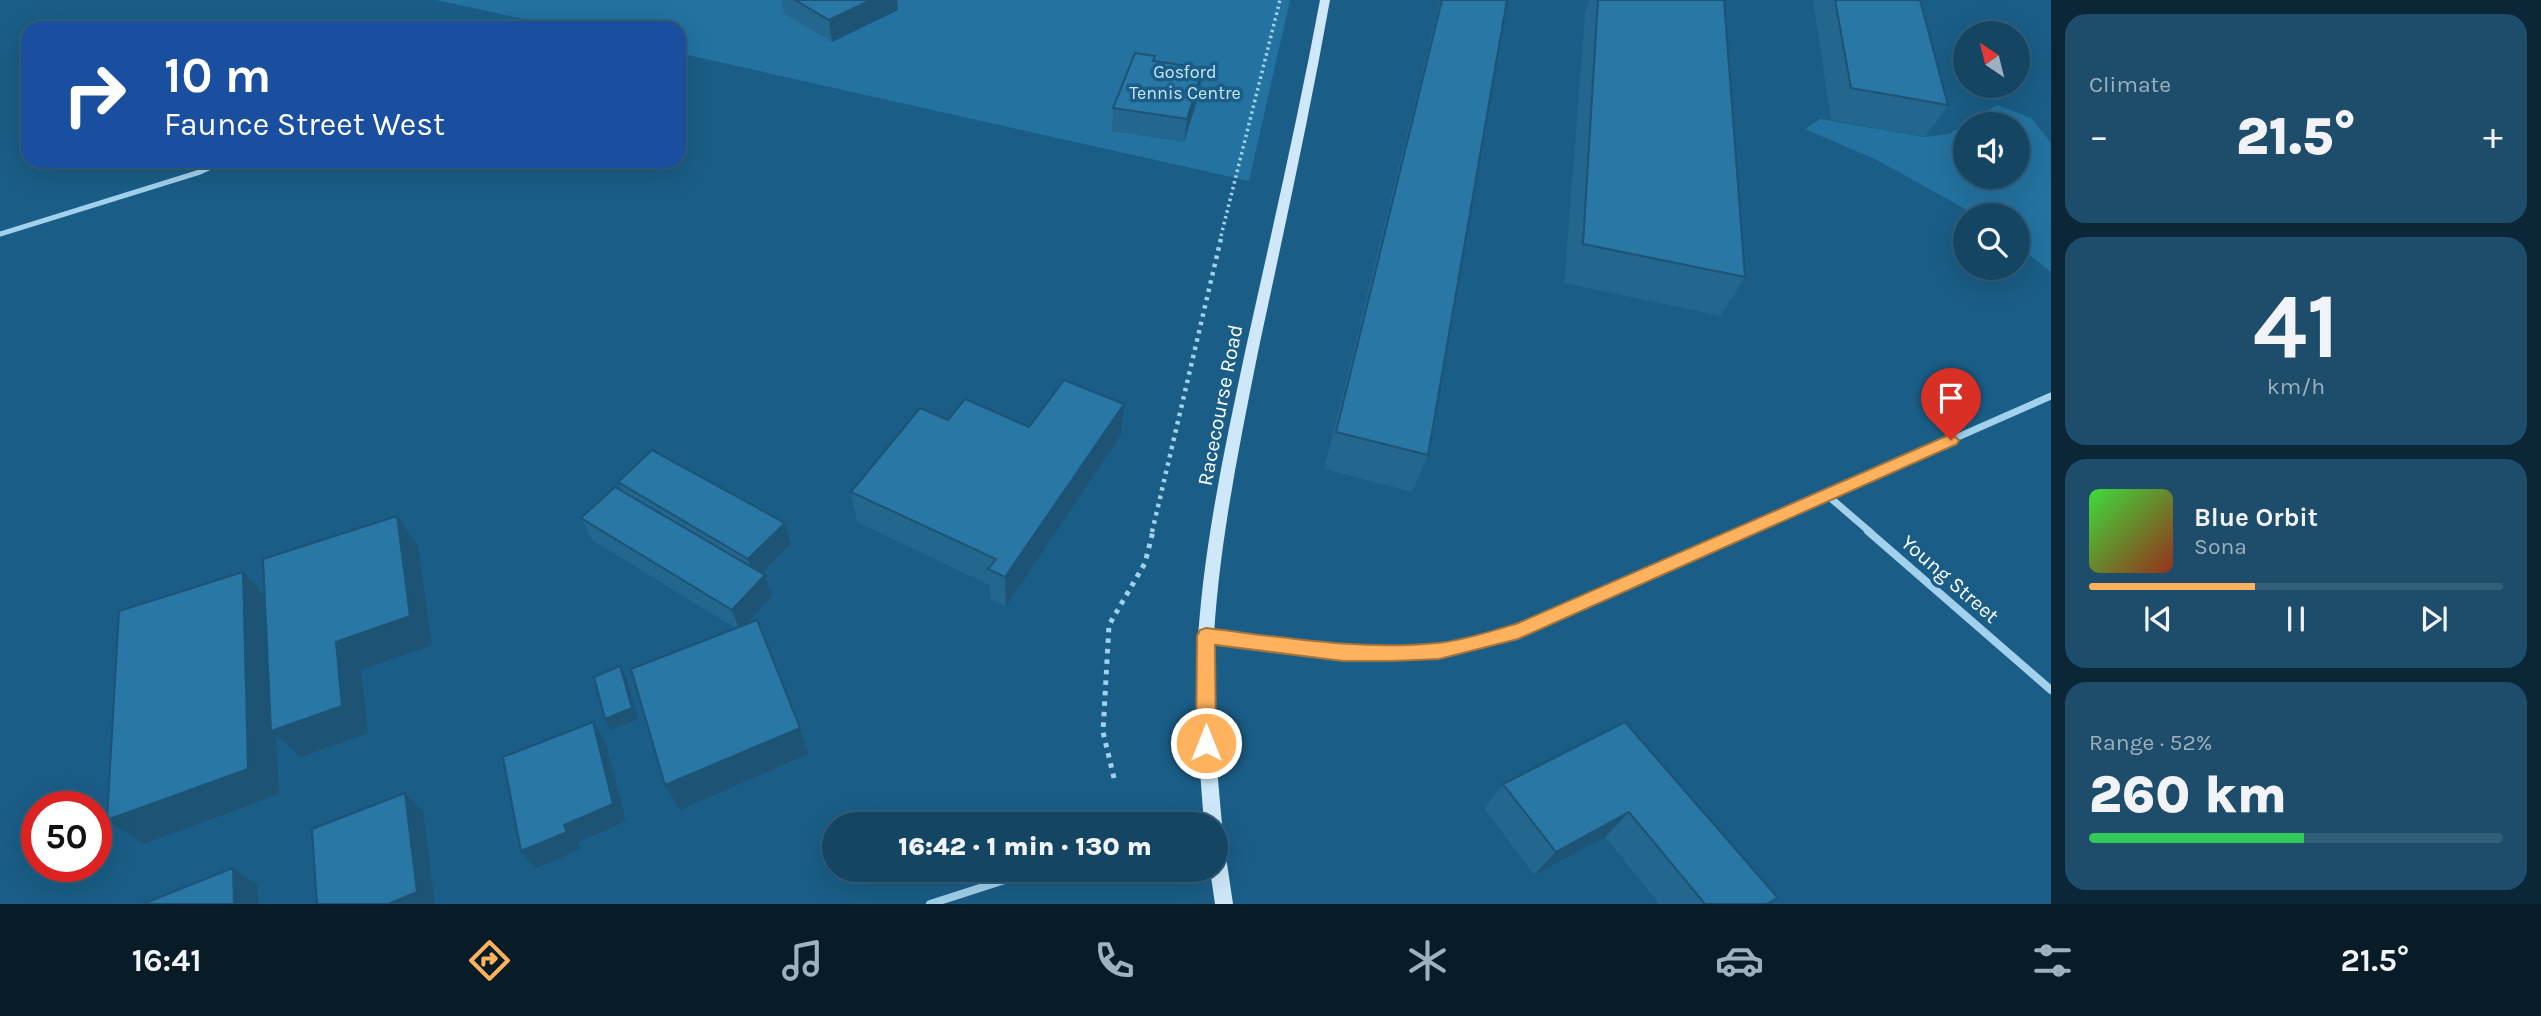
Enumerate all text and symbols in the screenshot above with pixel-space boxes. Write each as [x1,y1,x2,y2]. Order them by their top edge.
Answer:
north arrow [1953,21,2030,98]
map controls [1953,21,2030,280]
text: 10 m [164,47,271,104]
icon: right [49,49,140,140]
park label: Gosford Tennis Centre [1129,61,1241,104]
text: Climate [2089,71,2171,98]
text: Faunce Street West [164,106,445,143]
text: 21.5° [2236,106,2356,167]
button: sound [1953,112,2030,189]
text: − [2089,114,2109,159]
text: + [2483,114,2503,159]
button: search [1953,203,2030,280]
text: 41 [2253,274,2339,380]
street label: Racecourse Road [1193,322,1247,488]
pin [1921,368,1981,440]
text: km/h [2267,373,2325,400]
icon: arrive [1932,379,1970,417]
text: Blue Orbit [2194,502,2318,533]
street label: Young Street [1896,530,2004,628]
text: Sona [2194,533,2247,560]
icon: previous [2139,600,2177,638]
icon: pause [2277,600,2315,638]
icon: next [2415,600,2453,638]
position arrow [1169,706,1243,780]
text: Range · 52% [2089,729,2212,756]
text: 260 km [2089,764,2287,825]
speed limit sign: 50 [21,791,112,882]
text: 16:42 · 1 min · 130 m [898,831,1152,862]
icon: directions [465,936,514,985]
icon: music [778,936,827,985]
icon: phone [1090,936,1139,985]
icon: climate [1403,936,1452,985]
icon: car [1715,936,1764,985]
icon: filters [2028,936,2077,985]
text: 16:41 [132,942,202,979]
text: 21.5° [2341,942,2409,979]

